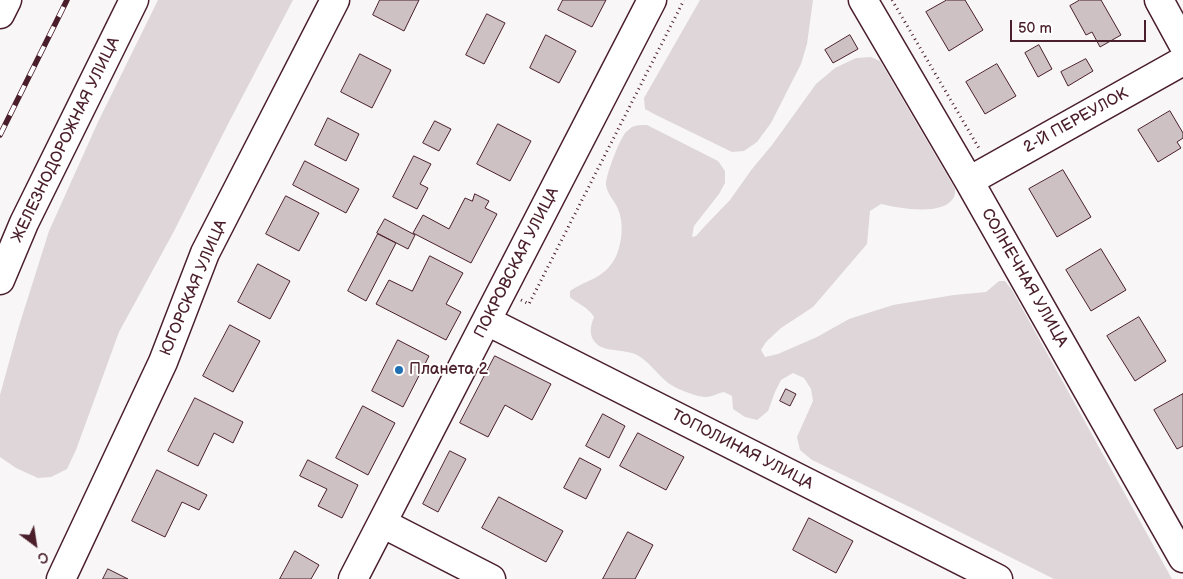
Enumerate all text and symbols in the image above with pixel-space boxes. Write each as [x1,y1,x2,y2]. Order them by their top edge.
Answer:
scale bar [1013,10,1149,42]
text: 50 m [1018,19,1052,38]
street label: ЖЕЛЕЗНОДОРОЖНАЯ УЛИЦА [8,34,124,246]
street label: 2-Й ПЕРЕУЛОК [1020,84,1132,158]
street label: ПОКРОВСКАЯ УЛИЦА [471,185,563,341]
street label: СОЛНЕЧНАЯ УЛИЦА [977,205,1071,351]
street label: ЮГОРСКАЯ УЛИЦА [157,217,231,359]
place label: Планета 2 [409,360,488,380]
marker: Планета 2 [393,364,405,376]
street label: ТОПОЛИНАЯ УЛИЦА [668,406,816,494]
north arrow [10,519,60,569]
text: С [34,547,52,567]

